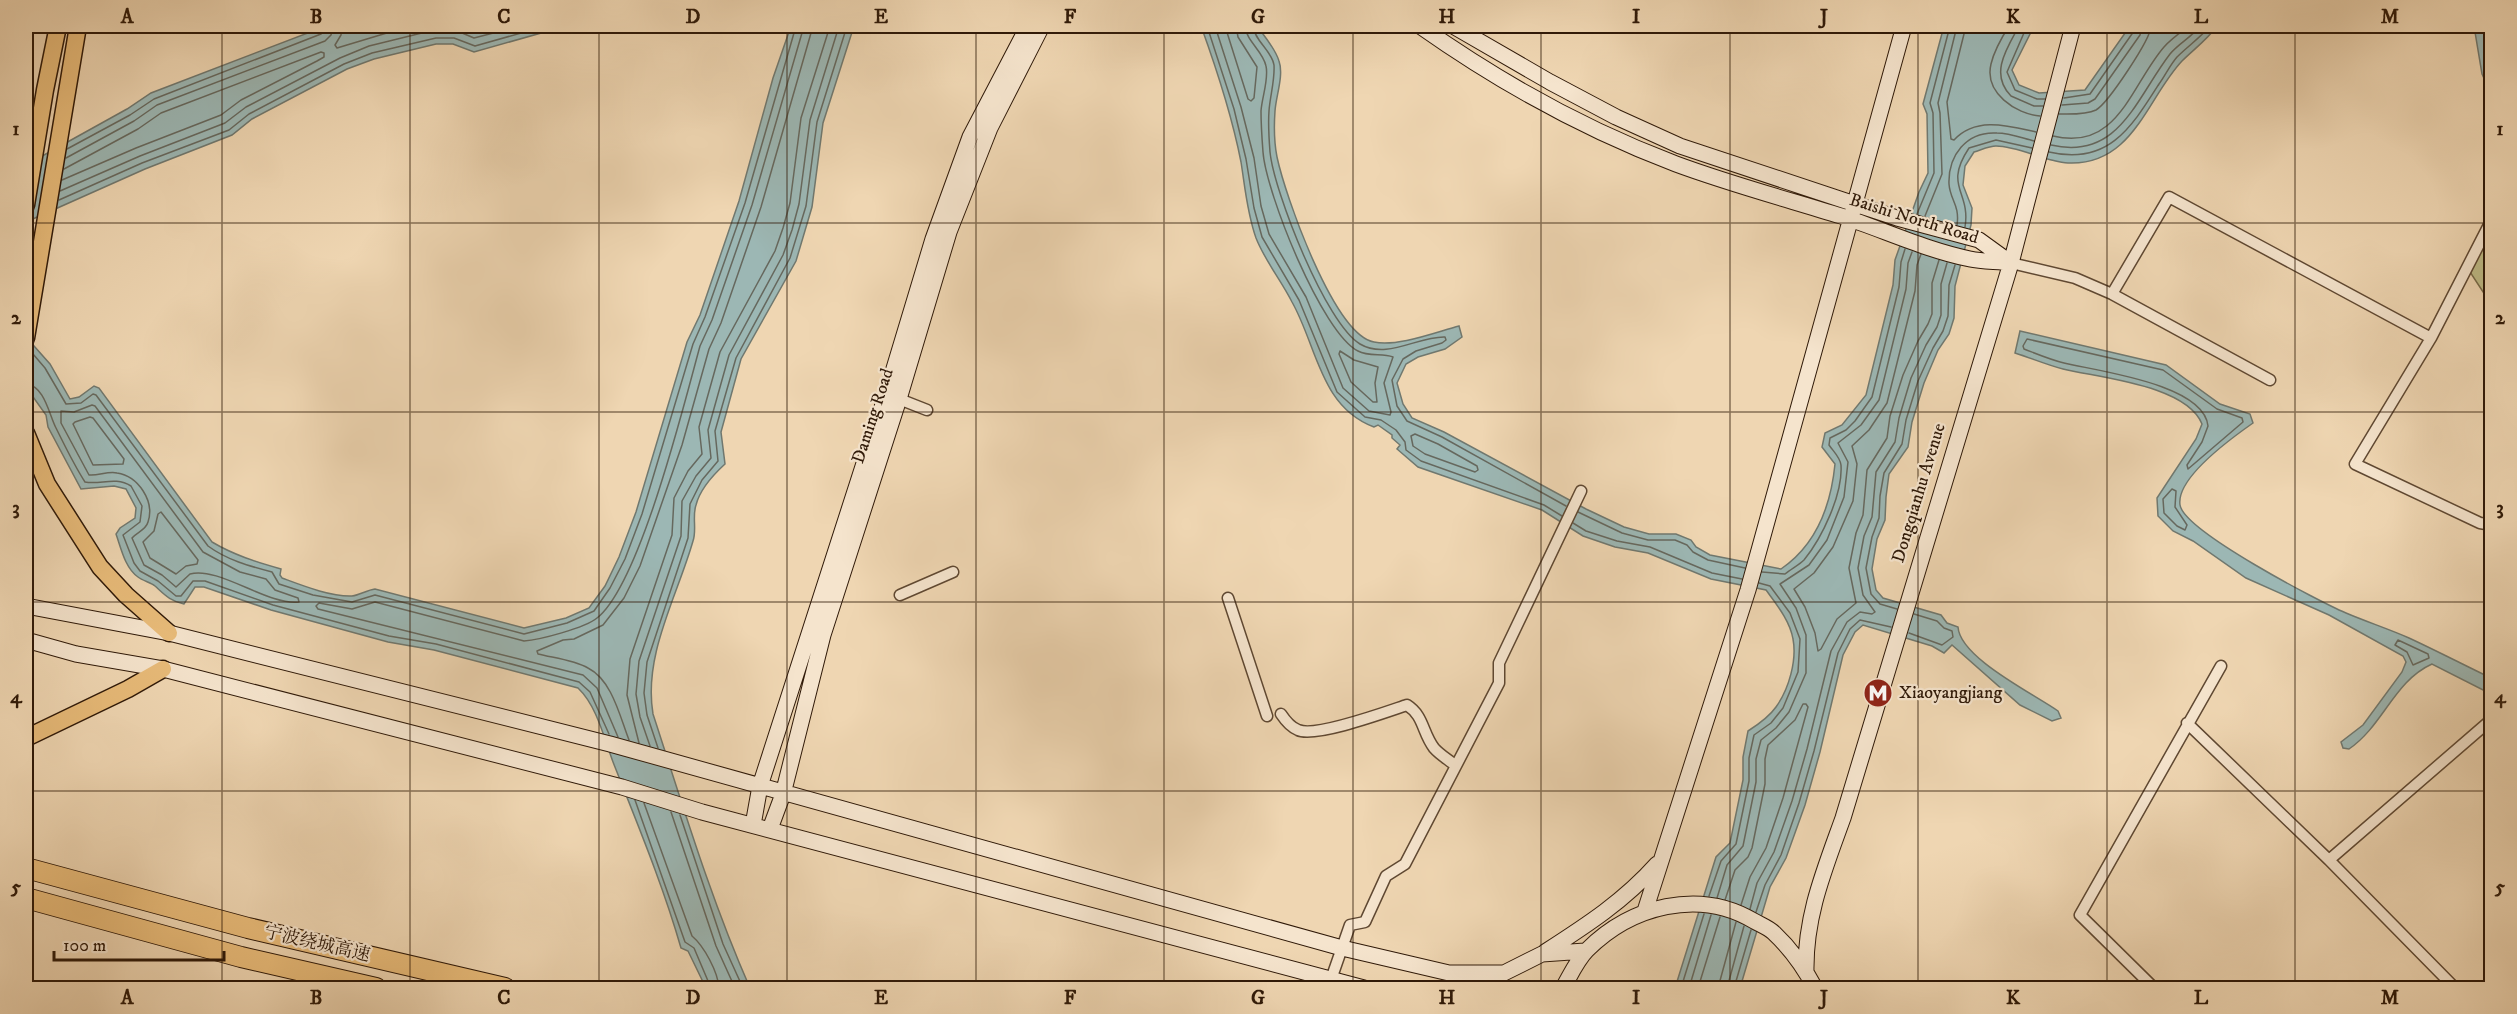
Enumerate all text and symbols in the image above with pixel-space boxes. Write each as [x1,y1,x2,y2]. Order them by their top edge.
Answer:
text: A [120,5,135,30]
text: B [310,5,322,30]
text: C [497,5,511,30]
text: D [686,5,701,30]
text: E [874,5,888,30]
text: F [1064,5,1077,30]
text: G [1251,5,1265,30]
text: H [1439,5,1456,30]
text: I [1632,5,1640,30]
text: J [1818,5,1828,30]
text: K [2006,5,2021,30]
text: L [2194,5,2209,30]
text: M [2381,5,2399,30]
text: 1 [12,117,20,142]
text: 1 [2496,117,2504,142]
street label: Baishi North Road [1847,189,1981,249]
text: 2 [11,306,22,331]
text: 2 [2495,306,2506,331]
street label: Daming Road [847,366,899,466]
street label: Dongqianhu Avenue [1887,421,1951,565]
text: 3 [12,496,20,521]
text: 3 [2496,496,2504,521]
metro station icon: Xiaoyangjiang [1862,677,1894,709]
place label: Xiaoyangjiang [1899,682,2002,704]
text: 4 [10,685,23,710]
text: 4 [2494,685,2507,710]
text: 5 [10,875,21,900]
text: 5 [2494,875,2505,900]
street label: 宁波绕城高速 [262,921,372,967]
scale bar [54,924,224,962]
text: 100 m [63,935,106,957]
text: A [120,986,135,1011]
text: B [310,986,322,1011]
text: C [497,986,511,1011]
text: D [686,986,701,1011]
text: E [874,986,888,1011]
text: F [1064,986,1077,1011]
text: G [1251,986,1265,1011]
text: H [1439,986,1456,1011]
text: I [1632,986,1640,1011]
text: J [1818,986,1828,1011]
text: K [2006,986,2021,1011]
text: L [2194,986,2209,1011]
text: M [2381,986,2399,1011]

